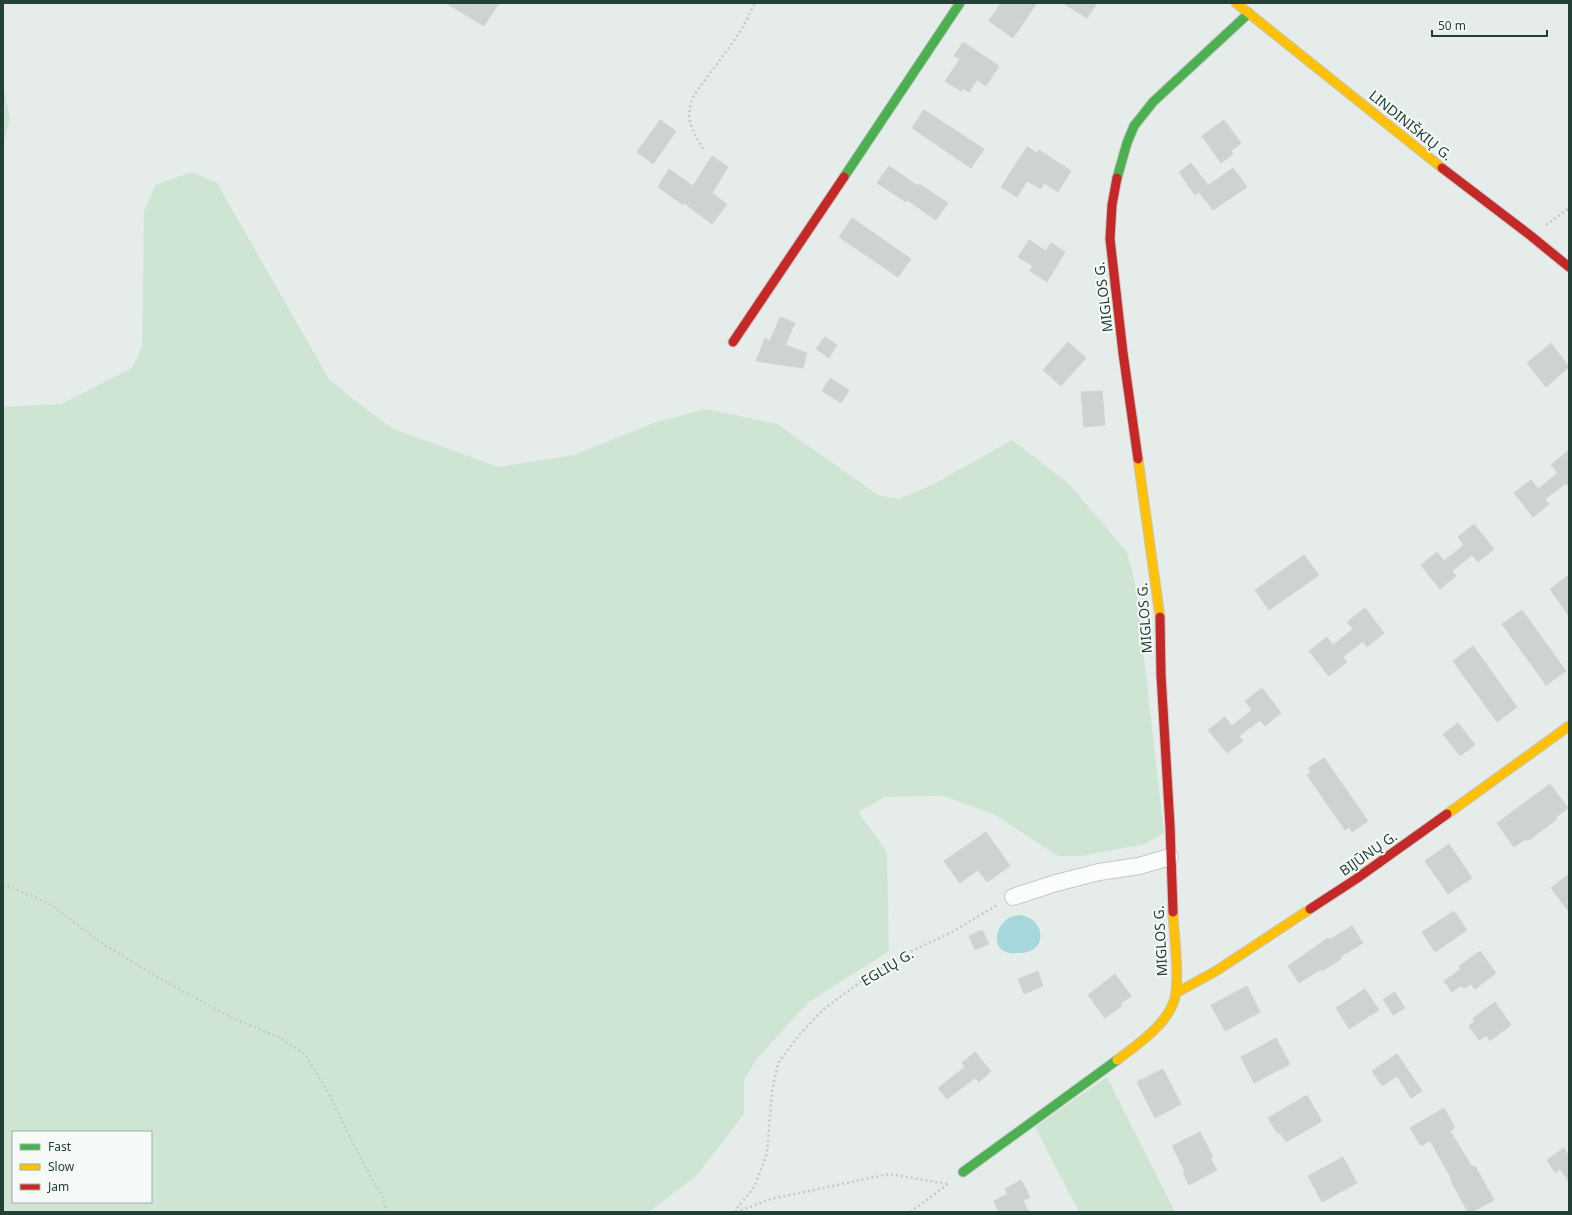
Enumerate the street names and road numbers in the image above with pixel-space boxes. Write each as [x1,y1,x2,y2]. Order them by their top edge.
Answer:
street label: LINDINIŠKIŲ G. [1365,86,1457,164]
street label: MIGLOS G. [1089,261,1117,333]
street label: MIGLOS G. [1132,582,1156,654]
street label: BIJŪNŲ G. [1335,826,1401,880]
street label: MIGLOS G. [1149,905,1171,977]
street label: EGLIŲ G. [857,944,917,990]

